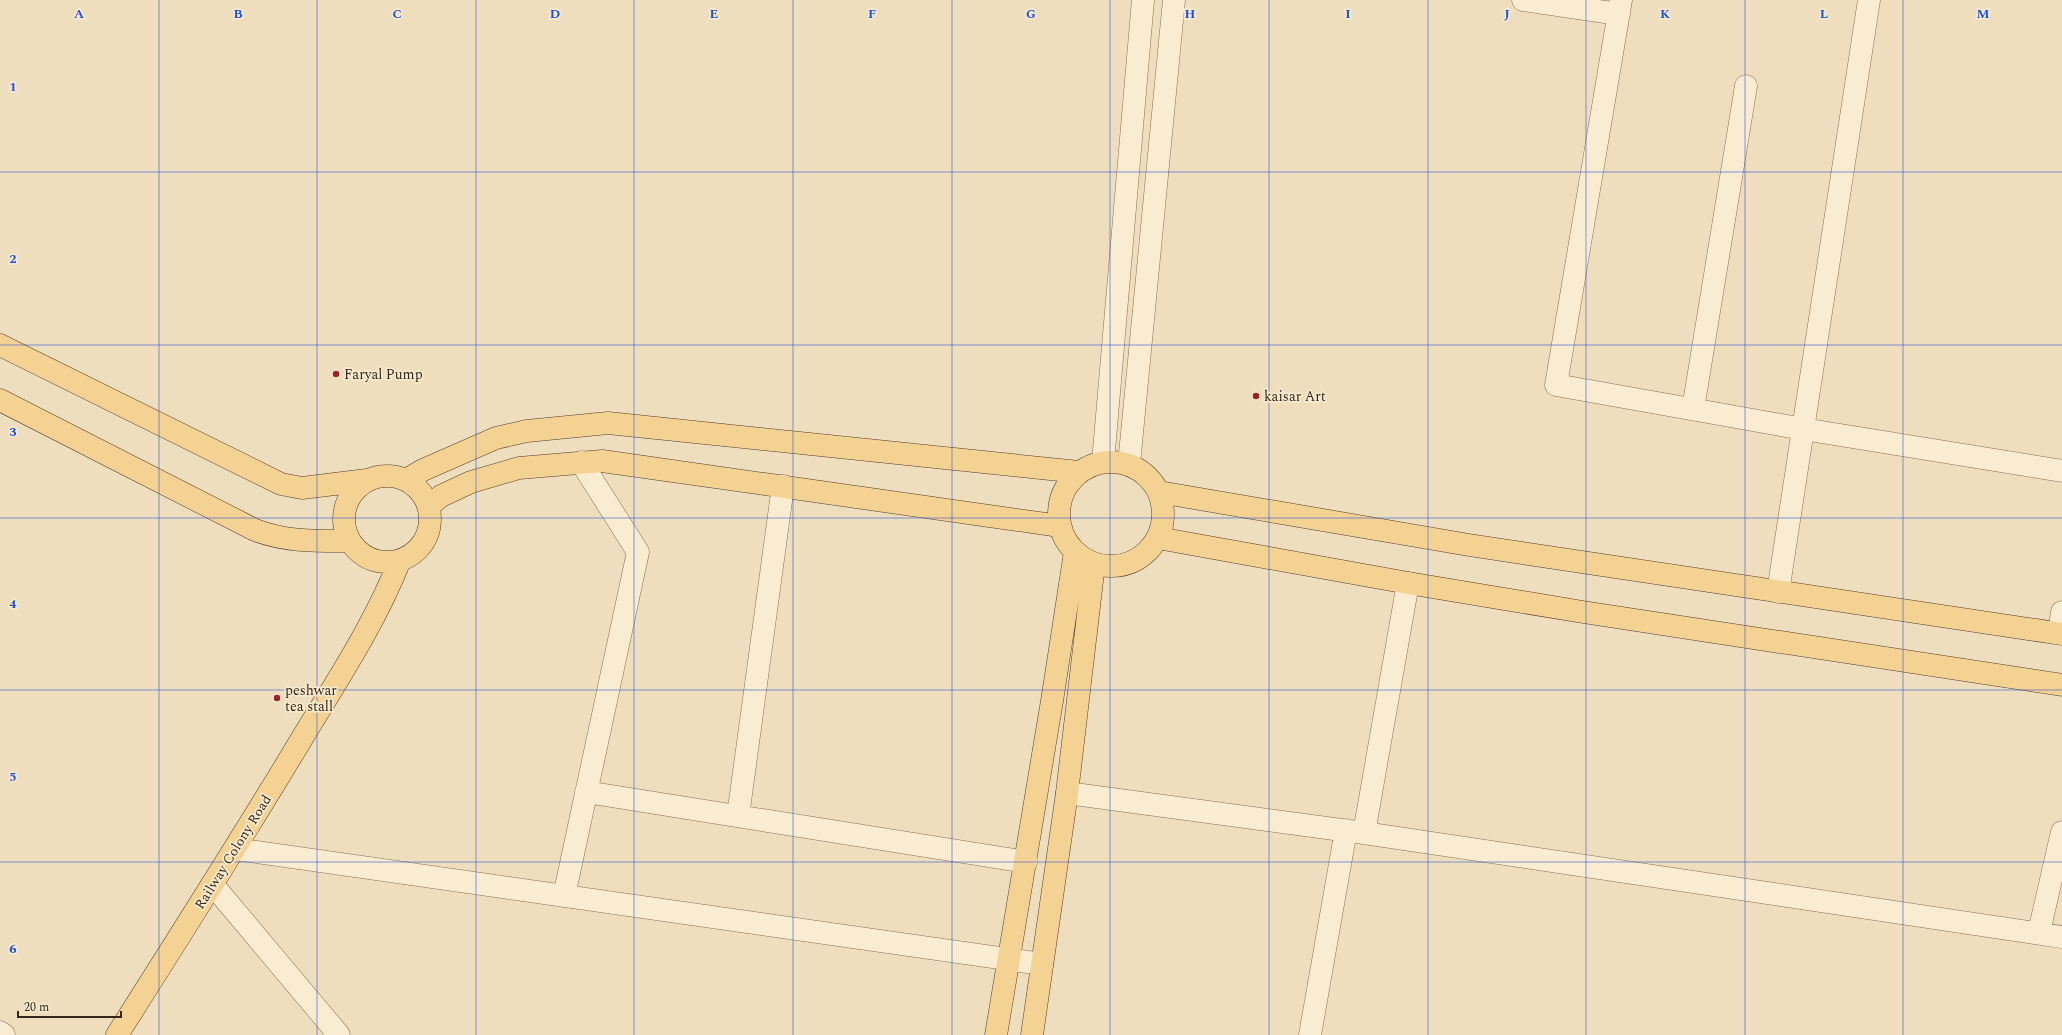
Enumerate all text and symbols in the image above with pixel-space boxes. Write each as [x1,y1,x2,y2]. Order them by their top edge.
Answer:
text: A [74,4,84,24]
text: B [233,4,243,24]
text: C [392,4,402,24]
text: D [550,4,560,24]
text: E [710,4,719,24]
text: F [868,4,876,24]
text: G [1026,4,1036,24]
text: H [1185,4,1196,24]
text: I [1345,4,1351,24]
text: J [1504,4,1510,24]
text: K [1660,4,1670,24]
text: L [1820,4,1828,24]
text: M [1977,4,1990,24]
text: 1 [9,77,17,97]
text: 2 [9,249,17,269]
place label: Faryal Pump [344,364,423,385]
marker: Faryal Pump [331,369,341,379]
place label: kaisar Art [1264,386,1326,407]
marker: kaisar Art [1251,391,1261,401]
text: 3 [9,422,17,442]
text: 4 [9,594,17,614]
place label: peshwar tea stall [285,680,337,717]
marker: peshwar tea stall [272,693,282,703]
text: 5 [9,767,17,787]
street label: Railway Colony Road [189,791,277,913]
text: 6 [9,939,17,959]
scale bar [18,993,121,1019]
text: 20 m [24,998,49,1017]

